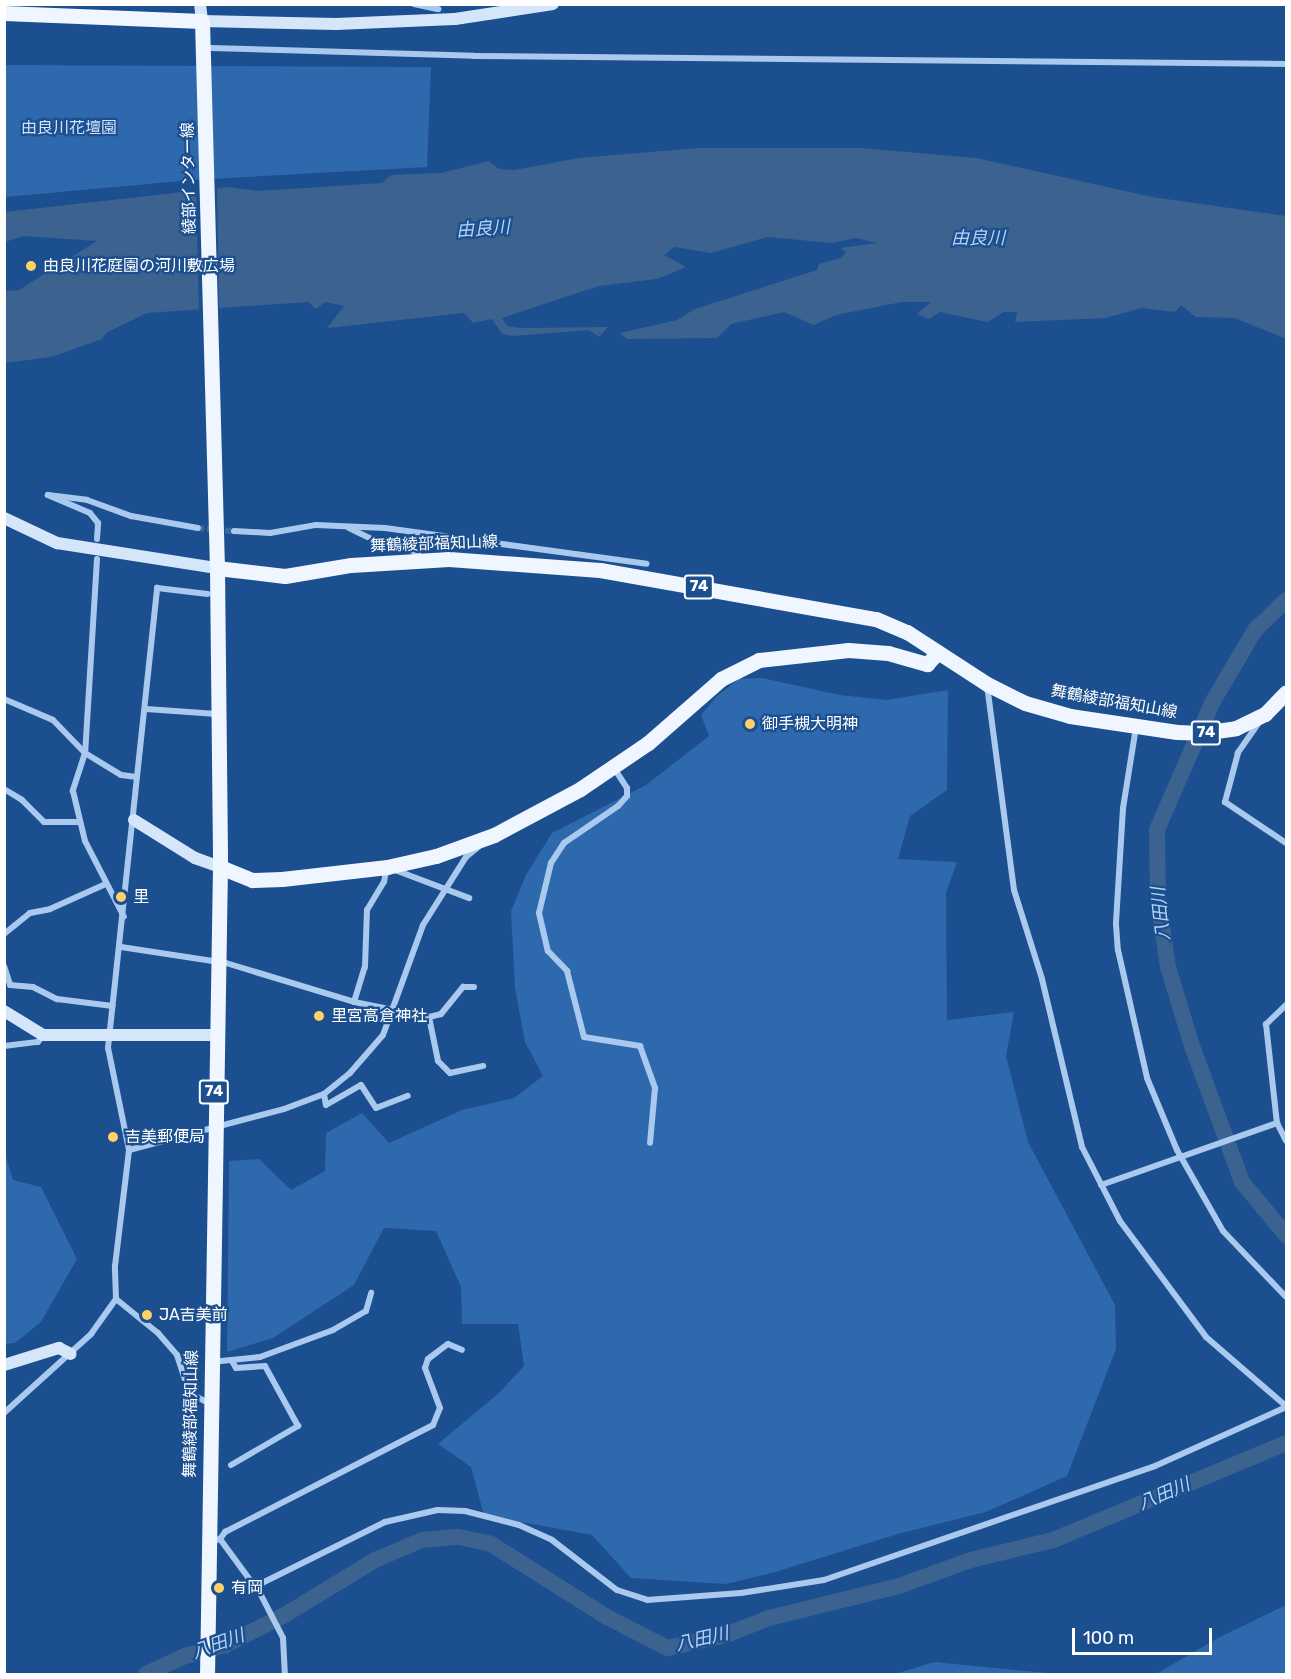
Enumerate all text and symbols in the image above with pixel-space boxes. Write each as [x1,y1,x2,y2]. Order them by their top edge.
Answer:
park label: 由良川花壇園 [21,118,117,138]
street label: 綾部インター線 [178,122,200,234]
water label: 由良川 [455,216,511,242]
water label: 由良川 [951,227,1005,249]
place label: 由良川花庭園の河川敷広場 [43,256,235,276]
marker: 由良川花庭園の河川敷広場 [24,259,38,273]
street label: 舞鶴綾部福知山線 [370,532,498,556]
road number: 74 [682,575,716,599]
street label: 舞鶴綾部福知山線 [1049,681,1179,723]
place label: 御手槻大明神 [762,714,858,734]
marker: 御手槻大明神 [743,717,757,731]
road number: 74 [1190,721,1222,745]
water label: 八田川 [1147,886,1175,942]
place label: 里 [133,887,149,907]
marker: 里 [114,890,128,904]
place label: 里宮高倉神社 [331,1006,427,1026]
marker: 里宮高倉神社 [312,1009,326,1023]
road number: 74 [198,1080,230,1104]
place label: 吉美郵便局 [125,1127,205,1147]
marker: 吉美郵便局 [106,1130,120,1144]
place label: JA吉美前 [159,1305,228,1325]
marker: JA吉美前 [140,1308,154,1322]
street label: 舞鶴綾部福知山線 [180,1350,202,1478]
water label: 八田川 [1135,1474,1193,1514]
place label: 有岡 [231,1578,263,1598]
marker: 有岡 [212,1581,226,1595]
scale bar [1075,1616,1214,1654]
water label: 八田川 [673,1622,731,1656]
water label: 八田川 [189,1625,247,1663]
text: 100 m [1083,1627,1134,1649]

